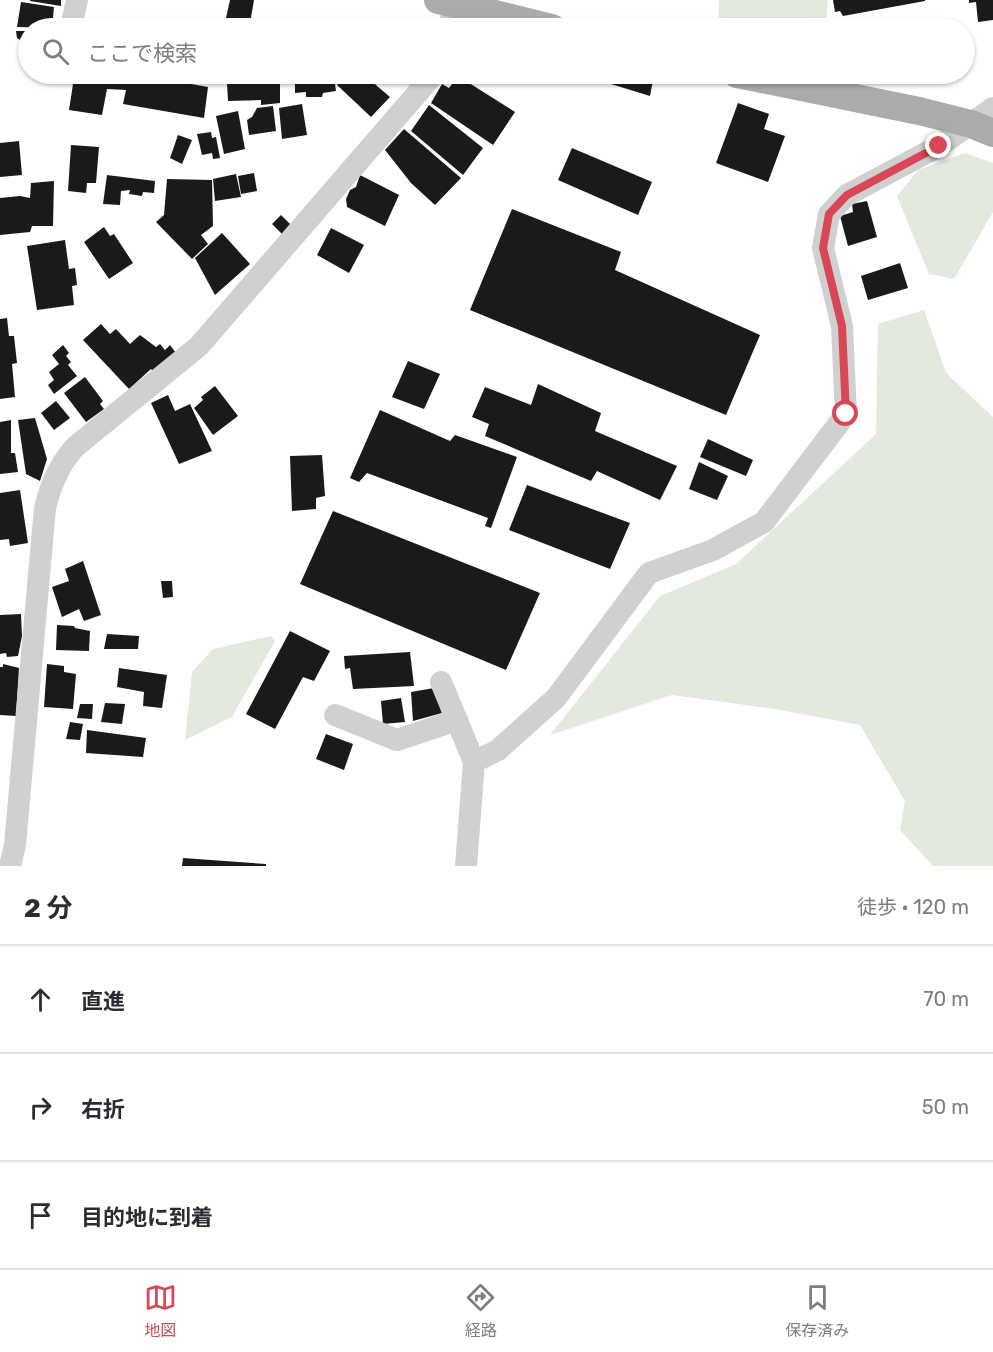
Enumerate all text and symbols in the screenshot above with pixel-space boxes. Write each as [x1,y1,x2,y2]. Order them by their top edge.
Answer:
search box [18,18,975,84]
icon: search [39,35,72,68]
text: ここで検索 [87,40,197,67]
route end [925,132,951,158]
route start [832,400,858,426]
text: 2 分 [24,893,72,924]
text: 徒歩 · 120 m [857,895,969,919]
icon: ahead [24,983,57,1016]
text: 70 m [923,987,969,1011]
text: 直進 [81,988,125,1015]
icon: right [24,1091,57,1124]
text: 50 m [922,1095,969,1119]
text: 右折 [81,1096,125,1123]
icon: arrive [24,1199,57,1232]
text: 目的地に到着 [81,1204,213,1231]
tab: 地図 [144,1281,177,1341]
tab: 経路 [464,1281,497,1341]
tab: 保存済み [785,1281,849,1341]

